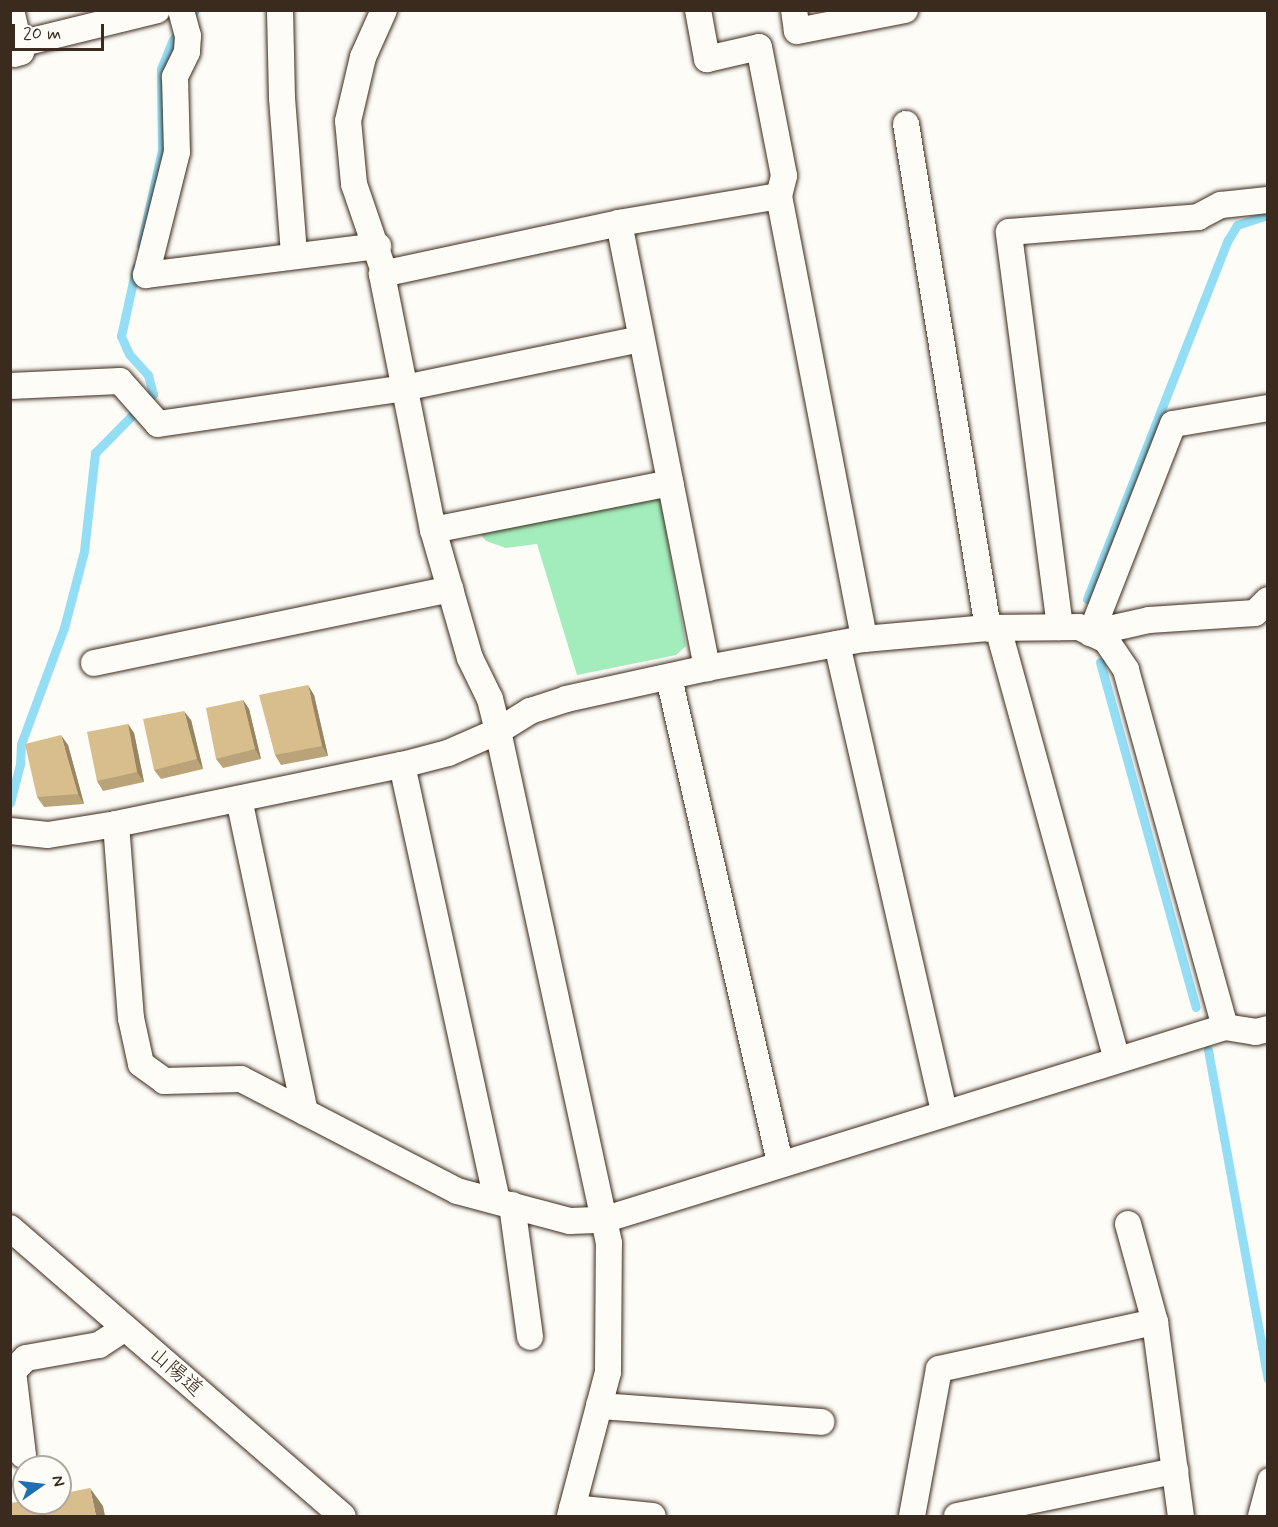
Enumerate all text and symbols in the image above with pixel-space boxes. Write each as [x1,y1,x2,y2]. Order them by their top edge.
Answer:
scale bar [15,12,106,50]
text: 20 m [23,22,61,46]
street label: 山陽道 [144,1342,208,1402]
north arrow [12,1455,72,1515]
text: N [47,1473,69,1489]

